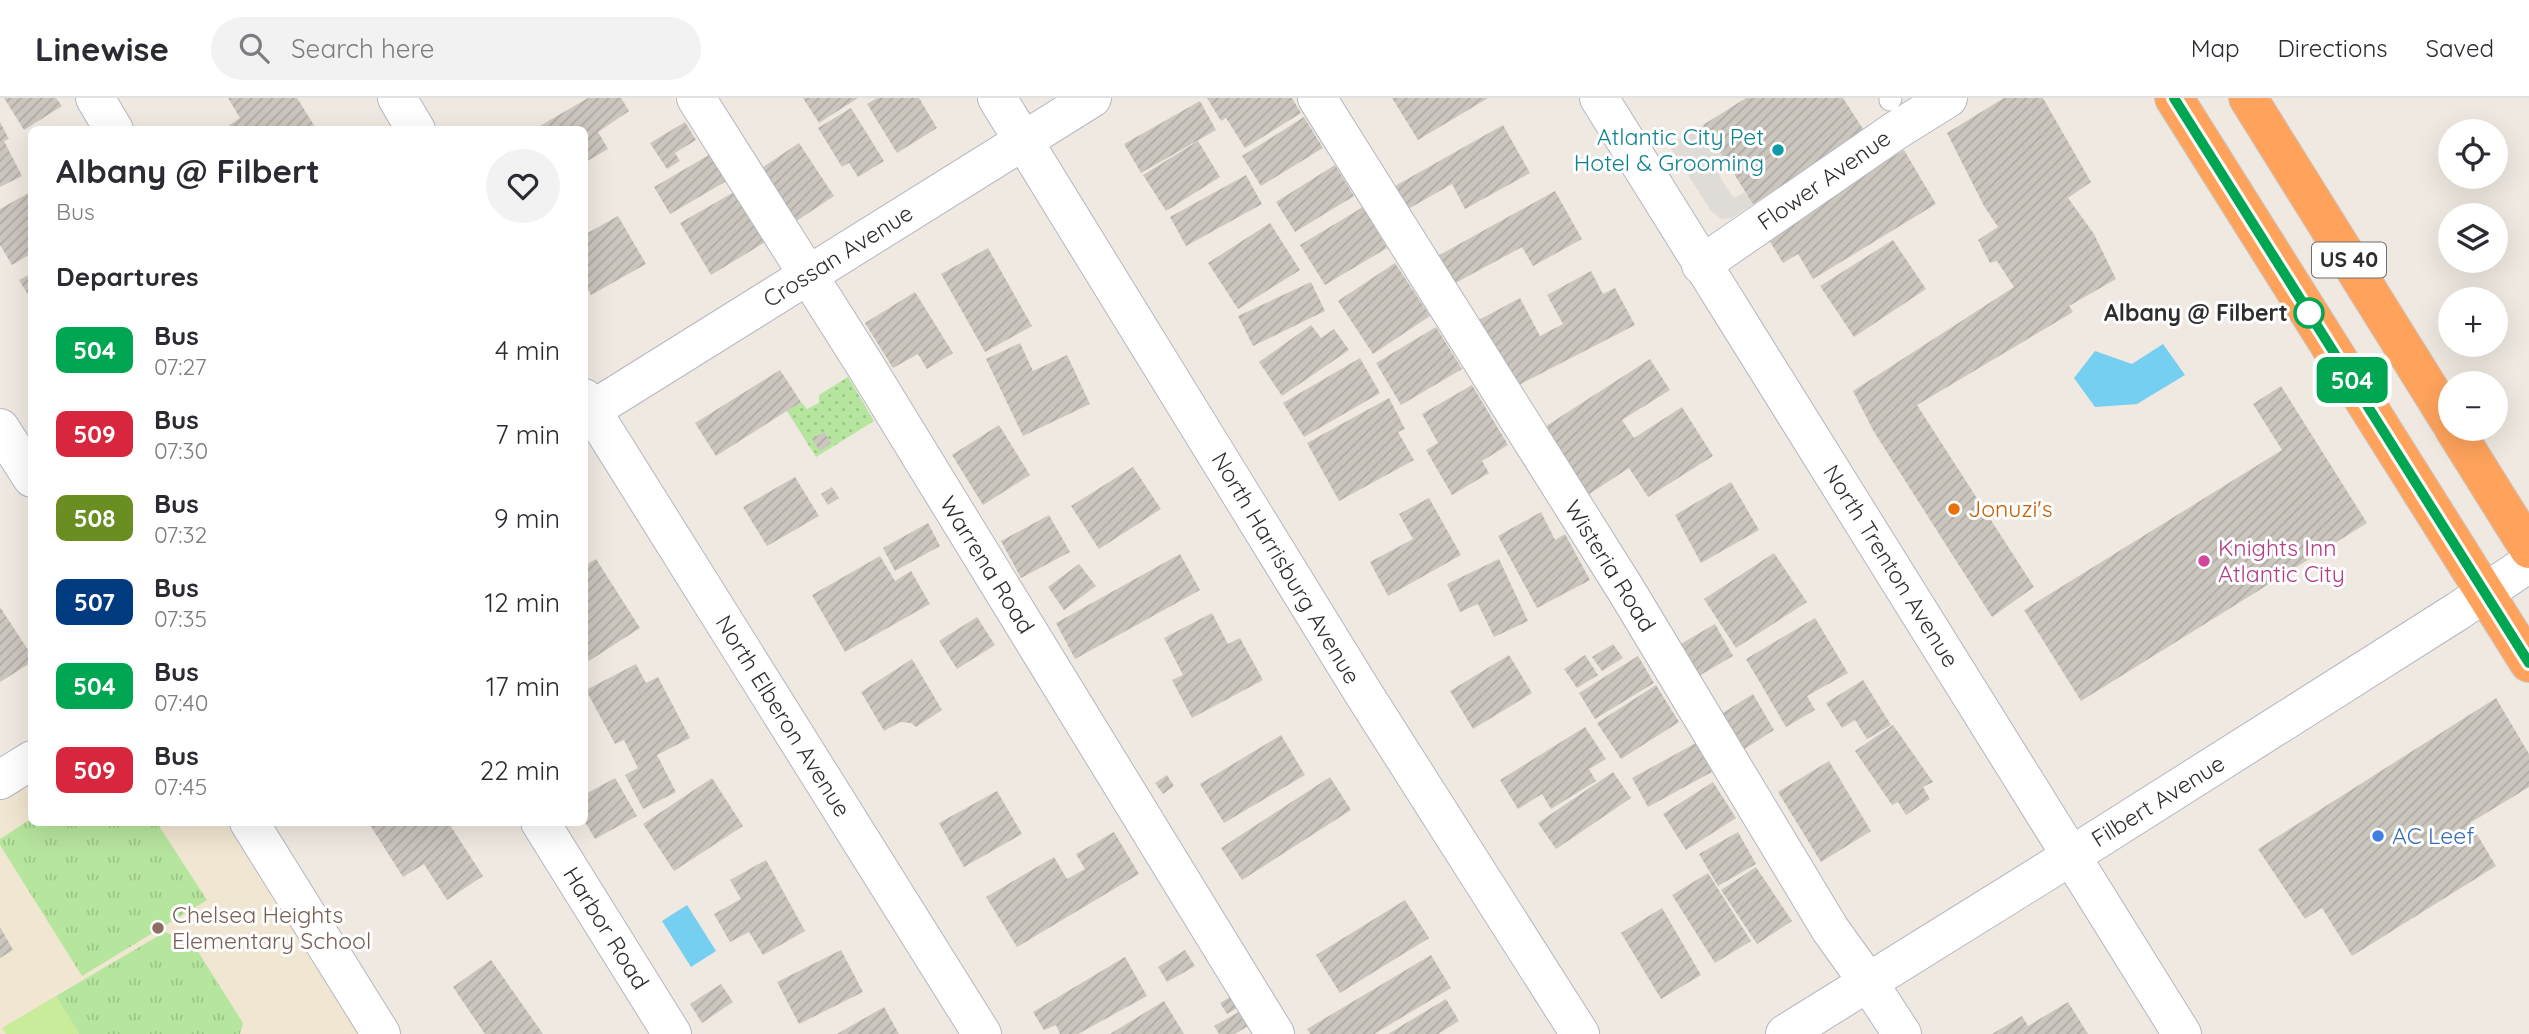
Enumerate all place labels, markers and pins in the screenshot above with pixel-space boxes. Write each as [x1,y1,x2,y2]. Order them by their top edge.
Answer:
place label: Atlantic City Pet Hotel & Grooming [1574,122,1764,177]
marker: Atlantic City Pet Hotel & Grooming [1770,142,1786,158]
place label: Albany @ Filbert [2104,298,2288,327]
marker: Albany @ Filbert [2294,298,2324,328]
place label: Jonuzi's [1968,494,2053,523]
marker: Jonuzi's [1946,501,1962,517]
place label: Knights Inn Atlantic City [2218,533,2345,588]
marker: Knights Inn Atlantic City [2196,553,2212,569]
place label: AC Leef [2392,821,2475,850]
marker: AC Leef [2370,828,2386,844]
place label: Chelsea Heights Elementary School [172,900,371,955]
marker: Chelsea Heights Elementary School [150,920,166,936]

